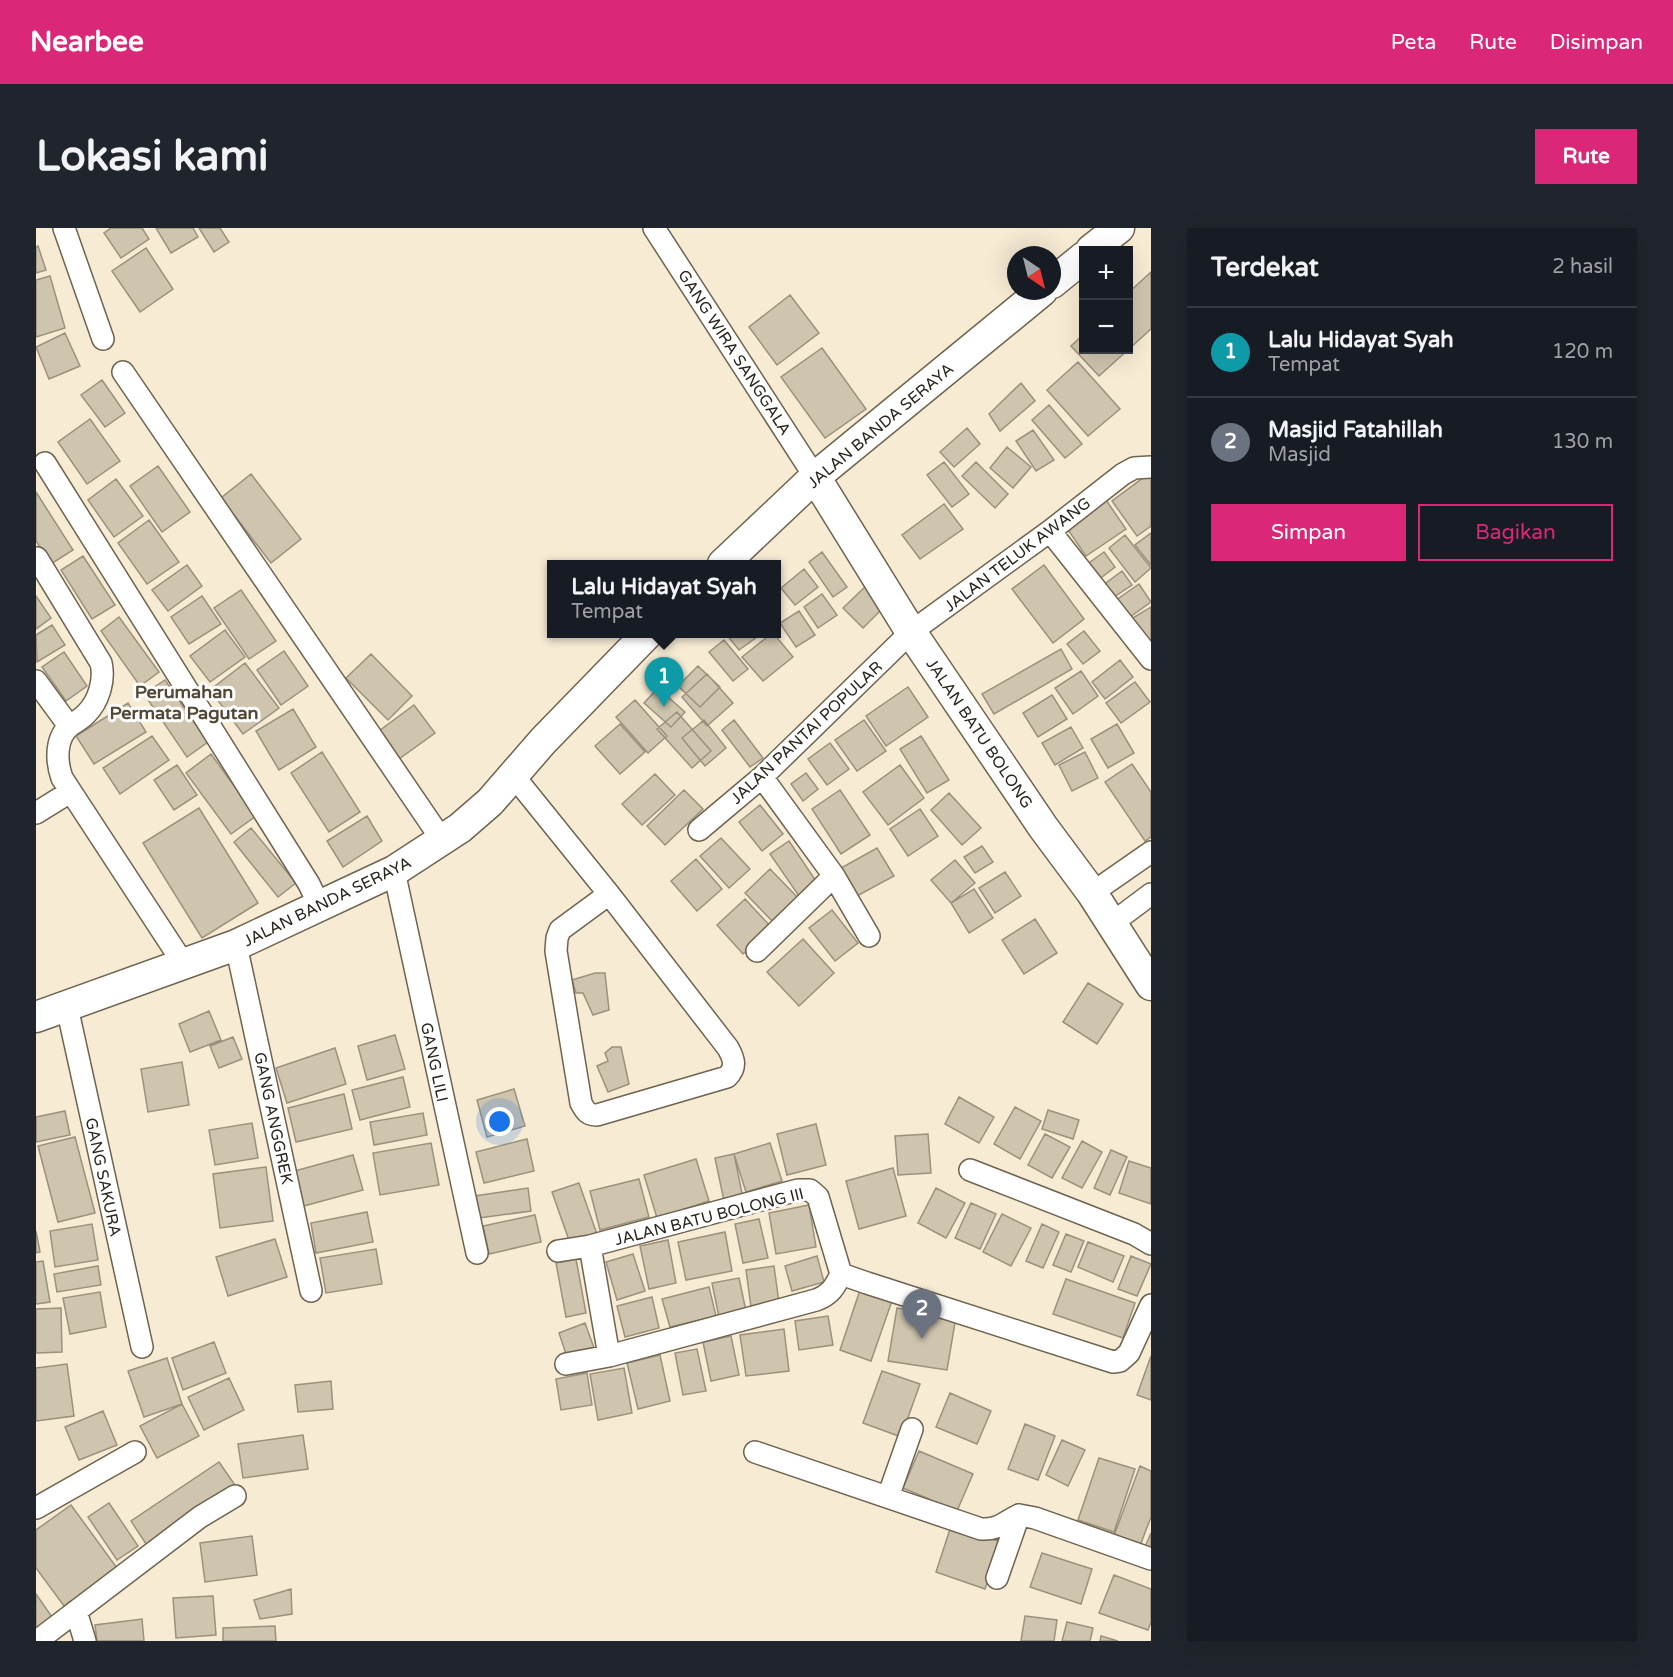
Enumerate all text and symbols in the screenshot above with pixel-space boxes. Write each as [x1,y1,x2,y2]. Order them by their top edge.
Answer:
text: Nearbee [30,25,144,59]
text: Peta [1391,30,1436,55]
text: Rute [1469,30,1517,55]
text: Disimpan [1550,30,1643,55]
button: Rute [1535,129,1637,184]
text: Lokasi kami [36,131,268,182]
north arrow [1007,246,1061,300]
map controls [1079,246,1133,354]
button: + [1079,246,1133,300]
text: Terdekat [1211,252,1319,283]
text: 2 hasil [1552,255,1613,279]
street label: GANG WIRA SANGGALA [673,266,795,439]
button: − [1079,300,1133,354]
text: Lalu Hidayat Syah [1268,327,1454,353]
text: 1 [1224,340,1237,364]
text: 120 m [1552,340,1613,364]
text: Tempat [1268,353,1340,377]
street label: JALAN BANDA SERAYA [804,359,958,493]
text: Masjid Fatahillah [1268,417,1443,443]
text: 2 [1224,430,1237,454]
text: 130 m [1552,430,1613,454]
text: Masjid [1268,443,1331,467]
street label: JALAN TELUK AWANG [940,493,1095,616]
button: Simpan [1211,504,1406,561]
button: Bagikan [1418,504,1613,561]
popup [547,560,781,638]
text: Lalu Hidayat Syah [571,574,757,600]
text: Tempat [571,600,643,624]
street label: JALAN BATU BOLONG [922,655,1037,812]
street label: JALAN PANTAI POPULAR [727,657,887,808]
pin: 1 [644,658,684,707]
district label: Perumahan Permata Pagutan [109,681,259,724]
street label: JALAN BANDA SERAYA [240,852,415,951]
street label: GANG LILI [416,1021,452,1104]
street label: GANG ANGGREK [249,1050,297,1186]
your location [485,1107,514,1136]
street label: GANG SAKURA [81,1116,125,1239]
street label: JALAN BATU BOLONG III [613,1184,806,1250]
pin: 2 [902,1290,942,1339]

